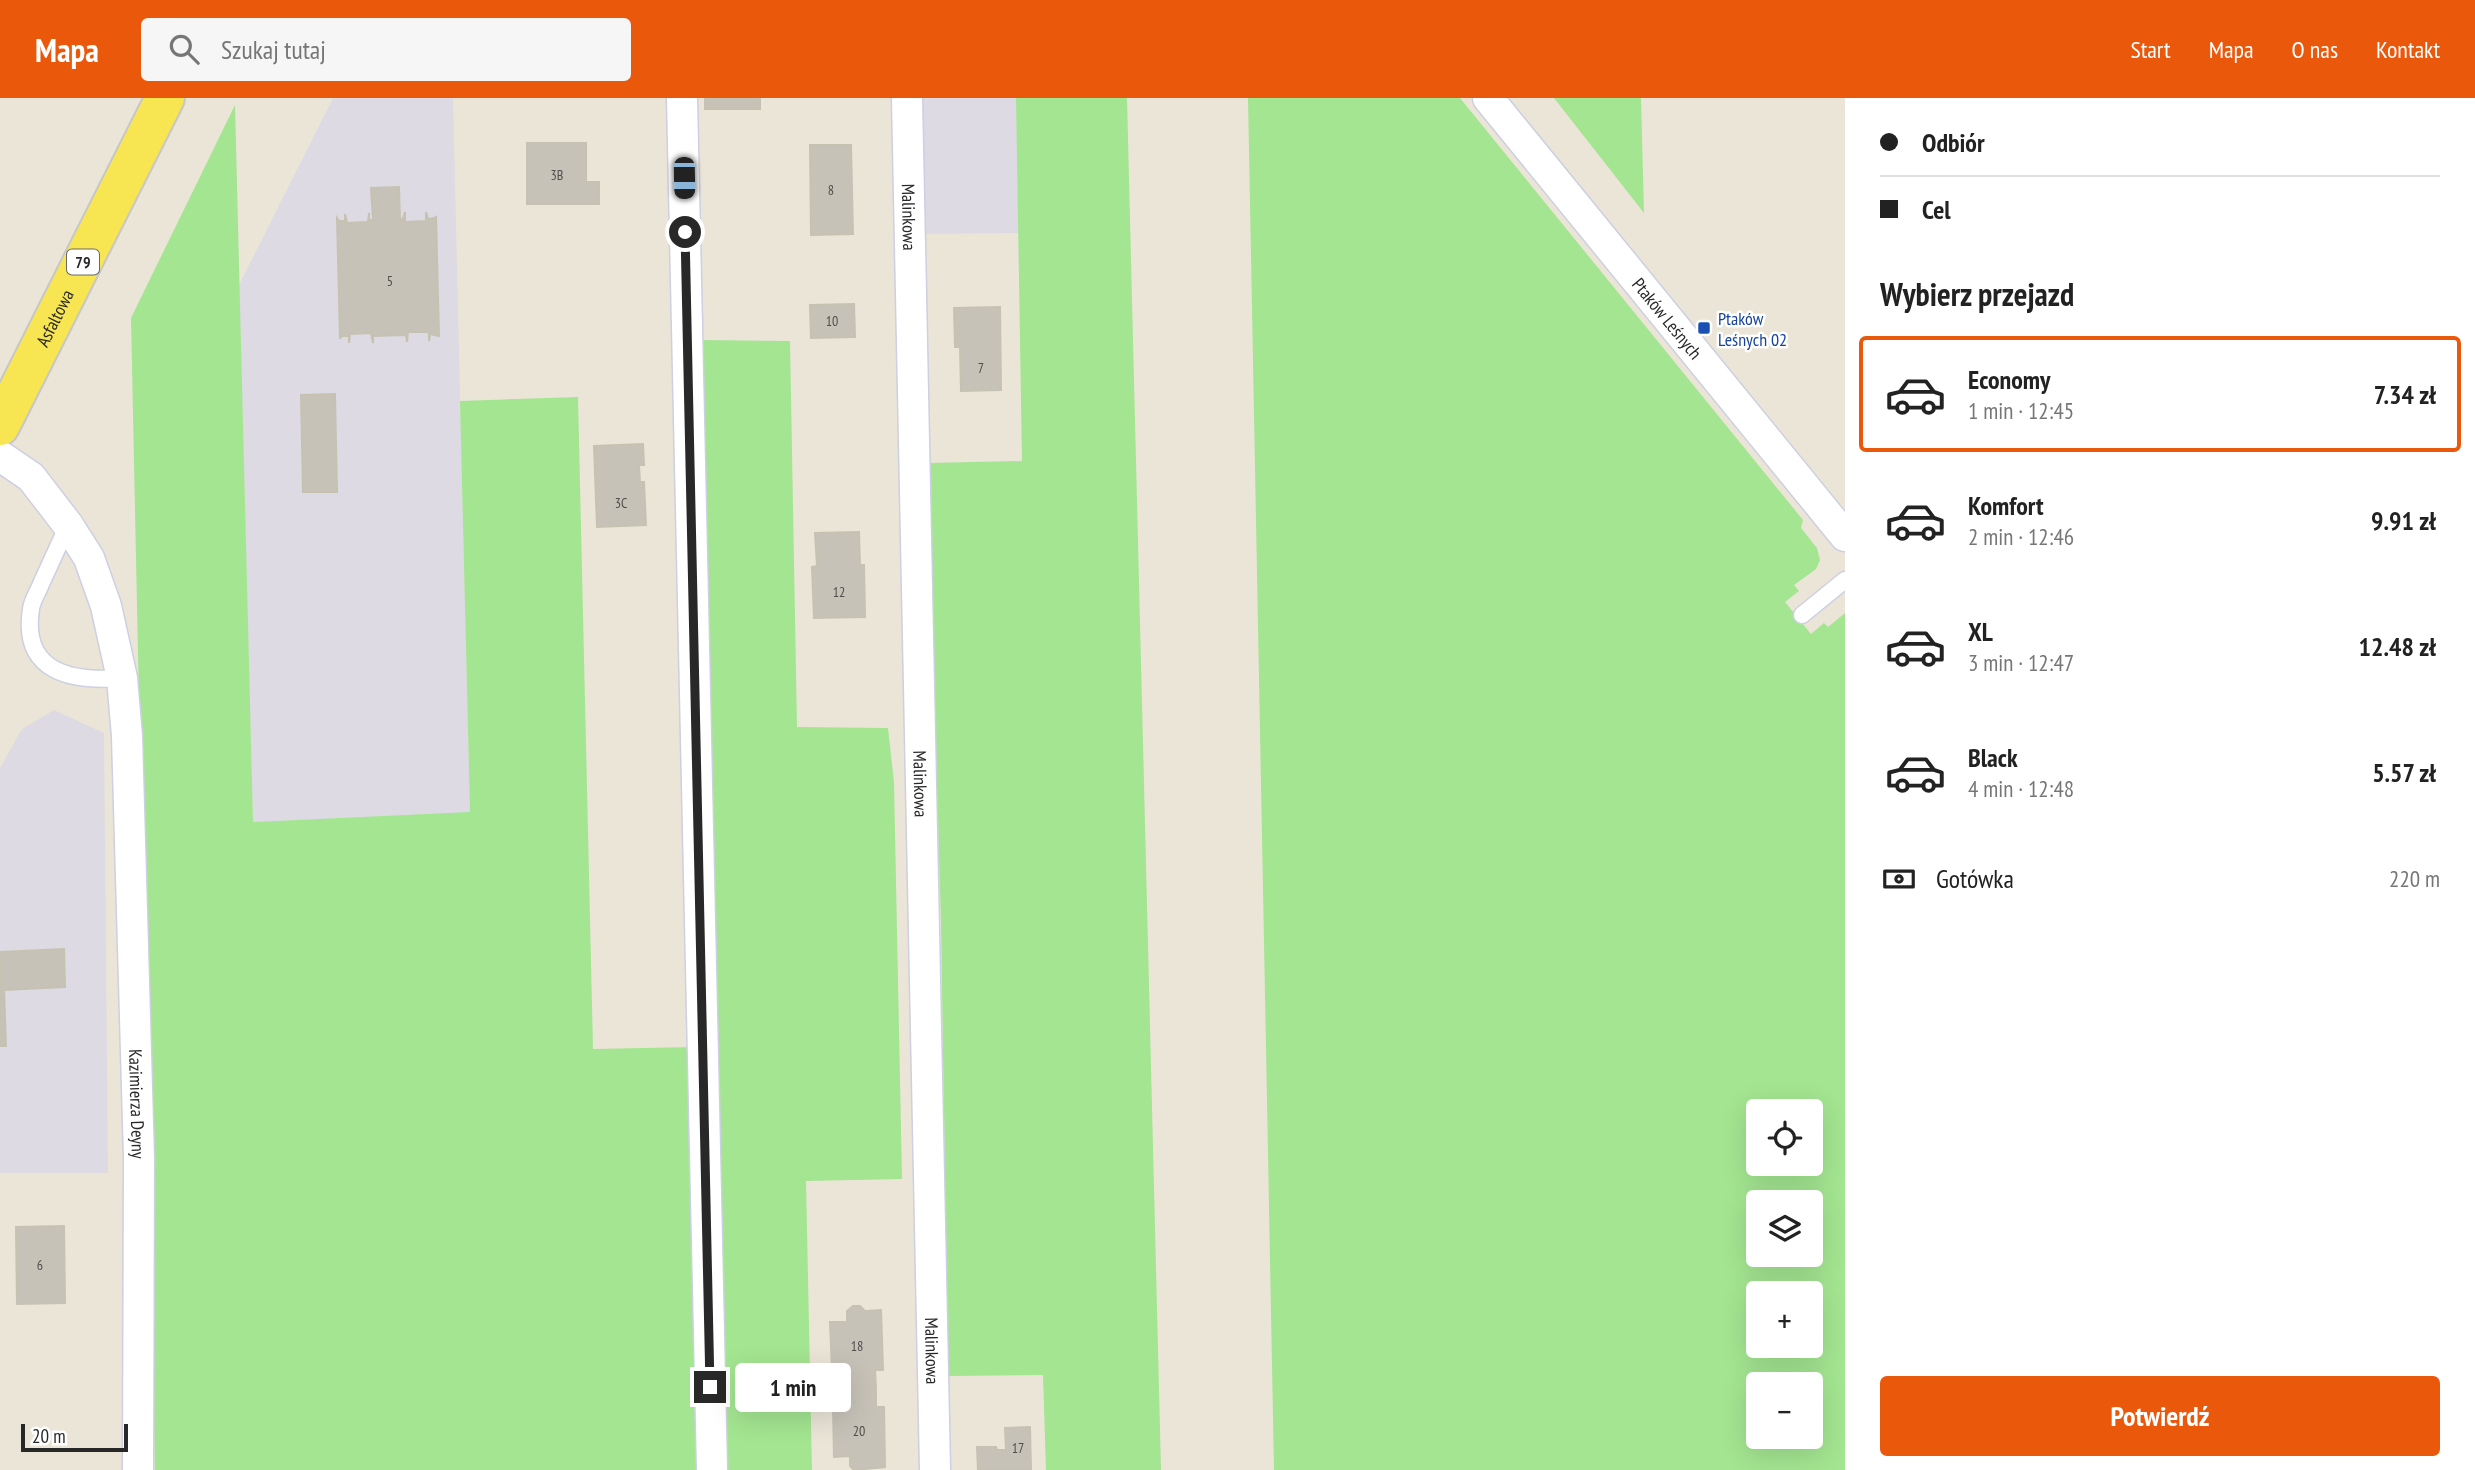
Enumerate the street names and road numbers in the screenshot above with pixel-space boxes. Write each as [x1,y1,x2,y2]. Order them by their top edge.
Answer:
street label: Malinkowa [897,183,922,251]
road number: 79 [67,250,99,274]
street label: Ptaków Leśnych [1628,273,1707,363]
street label: Asfaltowa [30,286,78,350]
street label: Malinkowa [909,750,933,818]
street label: Kazimierza Deyny [124,1049,151,1159]
street label: Malinkowa [920,1317,945,1384]

